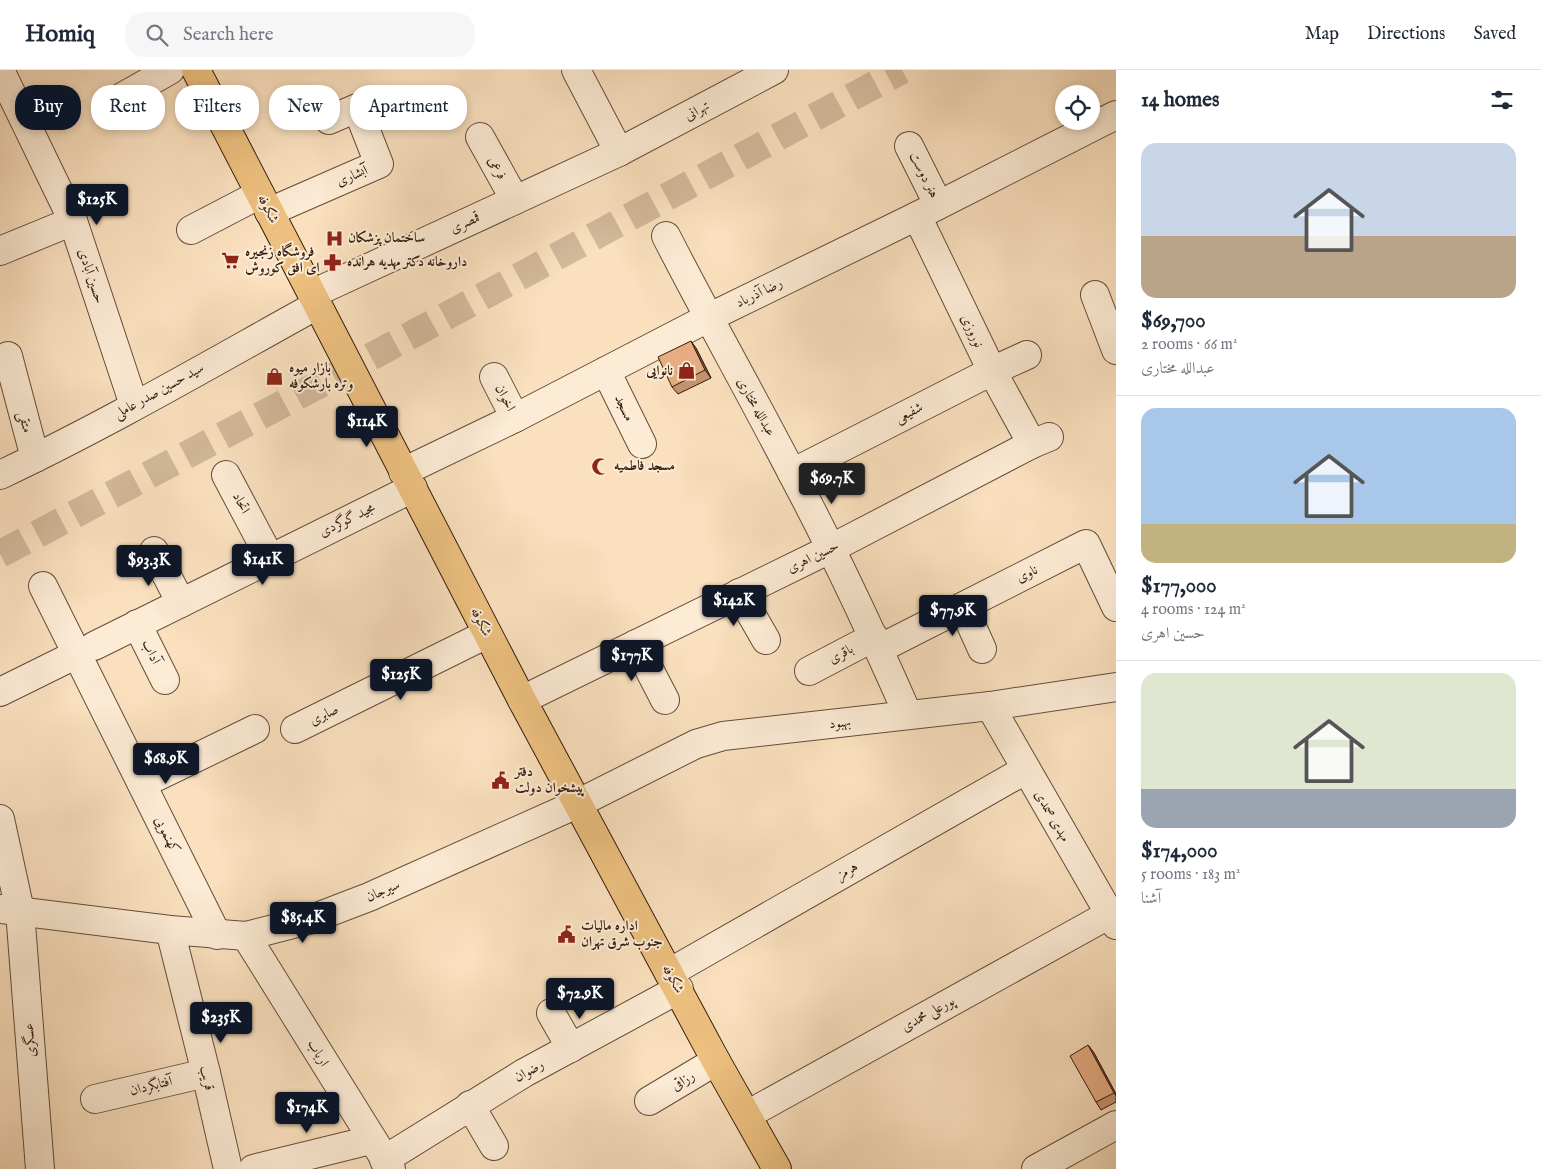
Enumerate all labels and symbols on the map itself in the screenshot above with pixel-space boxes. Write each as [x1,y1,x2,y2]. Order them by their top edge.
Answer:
street label: تهرانی [681,97,713,125]
street label: هنر دوست [905,149,943,201]
street label: فرعی [483,153,511,183]
street label: آبشاری [334,161,372,191]
pin: $125K [62,184,132,226]
street label: شکوفه [253,191,283,227]
street label: قمصری [447,208,483,238]
hospital icon: ساختمان پزشکان [324,228,344,248]
place label: ساختمان پزشکان [348,229,425,247]
place label: فروشگاه زنجیره ای افق کوروش [245,242,320,277]
street label: حسین آبادی [74,246,108,306]
supermarket icon: فروشگاه زنجیره ای افق کوروش [221,250,241,270]
pharmacy icon: داروخانه دکتر مهدیه هرانده [323,252,343,272]
place label: داروخانه دکتر مهدیه هرانده [347,253,467,271]
street label: رضا آذرباد [733,274,785,312]
street label: نوروزی [956,311,988,351]
street label: سید حسین صدر عاملی [111,359,207,423]
place label: بازار میوه وتره بارشکوفه [289,359,353,393]
shop icon: نانوایی [677,361,697,381]
place label: نانوایی [645,362,673,380]
shop icon: بازار میوه وتره بارشکوفه [265,366,285,386]
street label: عبدالله مختاری [733,374,779,440]
street label: اخوان [491,381,519,415]
street label: مسجد [610,392,638,424]
street label: شفیعی [892,398,926,428]
pin: $114K [332,406,402,448]
street label: متقی [13,409,36,435]
mosque icon: مسجد فاطمیه [590,456,610,476]
place label: مسجد فاطمیه [614,457,675,475]
pin: $69.7K [791,462,873,505]
street label: اتحاد [228,489,254,517]
street label: مجید گوگردی [316,498,379,541]
street label: حسین اهری [784,537,842,577]
pin: $93.3K [108,544,190,587]
pin: $141K [228,544,298,586]
street label: ناوی [1013,561,1041,587]
pin: $142K [699,584,769,627]
pin: $77.9K [912,594,994,637]
street label: شکوفه [466,604,496,640]
street label: آداب [137,637,166,669]
pin: $177K [597,640,667,682]
street label: باقری [826,640,857,668]
pin: $125K [366,658,436,701]
street label: صابری [306,700,342,730]
street label: بهبود [828,713,852,733]
pin: $68.9K [125,742,207,785]
place label: دفتر پیشخوان دولت [513,763,585,797]
public building icon: دفتر پیشخوان دولت [491,770,511,790]
street label: مهدی صمدی [1030,787,1074,845]
street label: کهنمویی [150,813,184,857]
street label: هرمز [833,858,861,884]
street label: سیرجان [363,876,403,906]
pin: $85.4K [262,902,344,944]
place label: اداره مالیات جنوب شرق تهران [581,917,663,951]
public building icon: اداره مالیات جنوب شرق تهران [557,924,577,944]
street label: شکوفه [658,961,688,997]
pin: $72.9K [539,978,621,1020]
street label: پورعلی محمدی [898,991,960,1037]
pin: $235K [186,1002,256,1044]
street label: عسگری [20,1022,40,1058]
street label: ارباب [303,1036,333,1070]
street label: رضوان [511,1056,547,1086]
street label: قریب [195,1064,219,1092]
street label: رزاقی [668,1067,698,1095]
street label: آفتابگردان [128,1072,176,1100]
pin: $174K [272,1092,342,1134]

